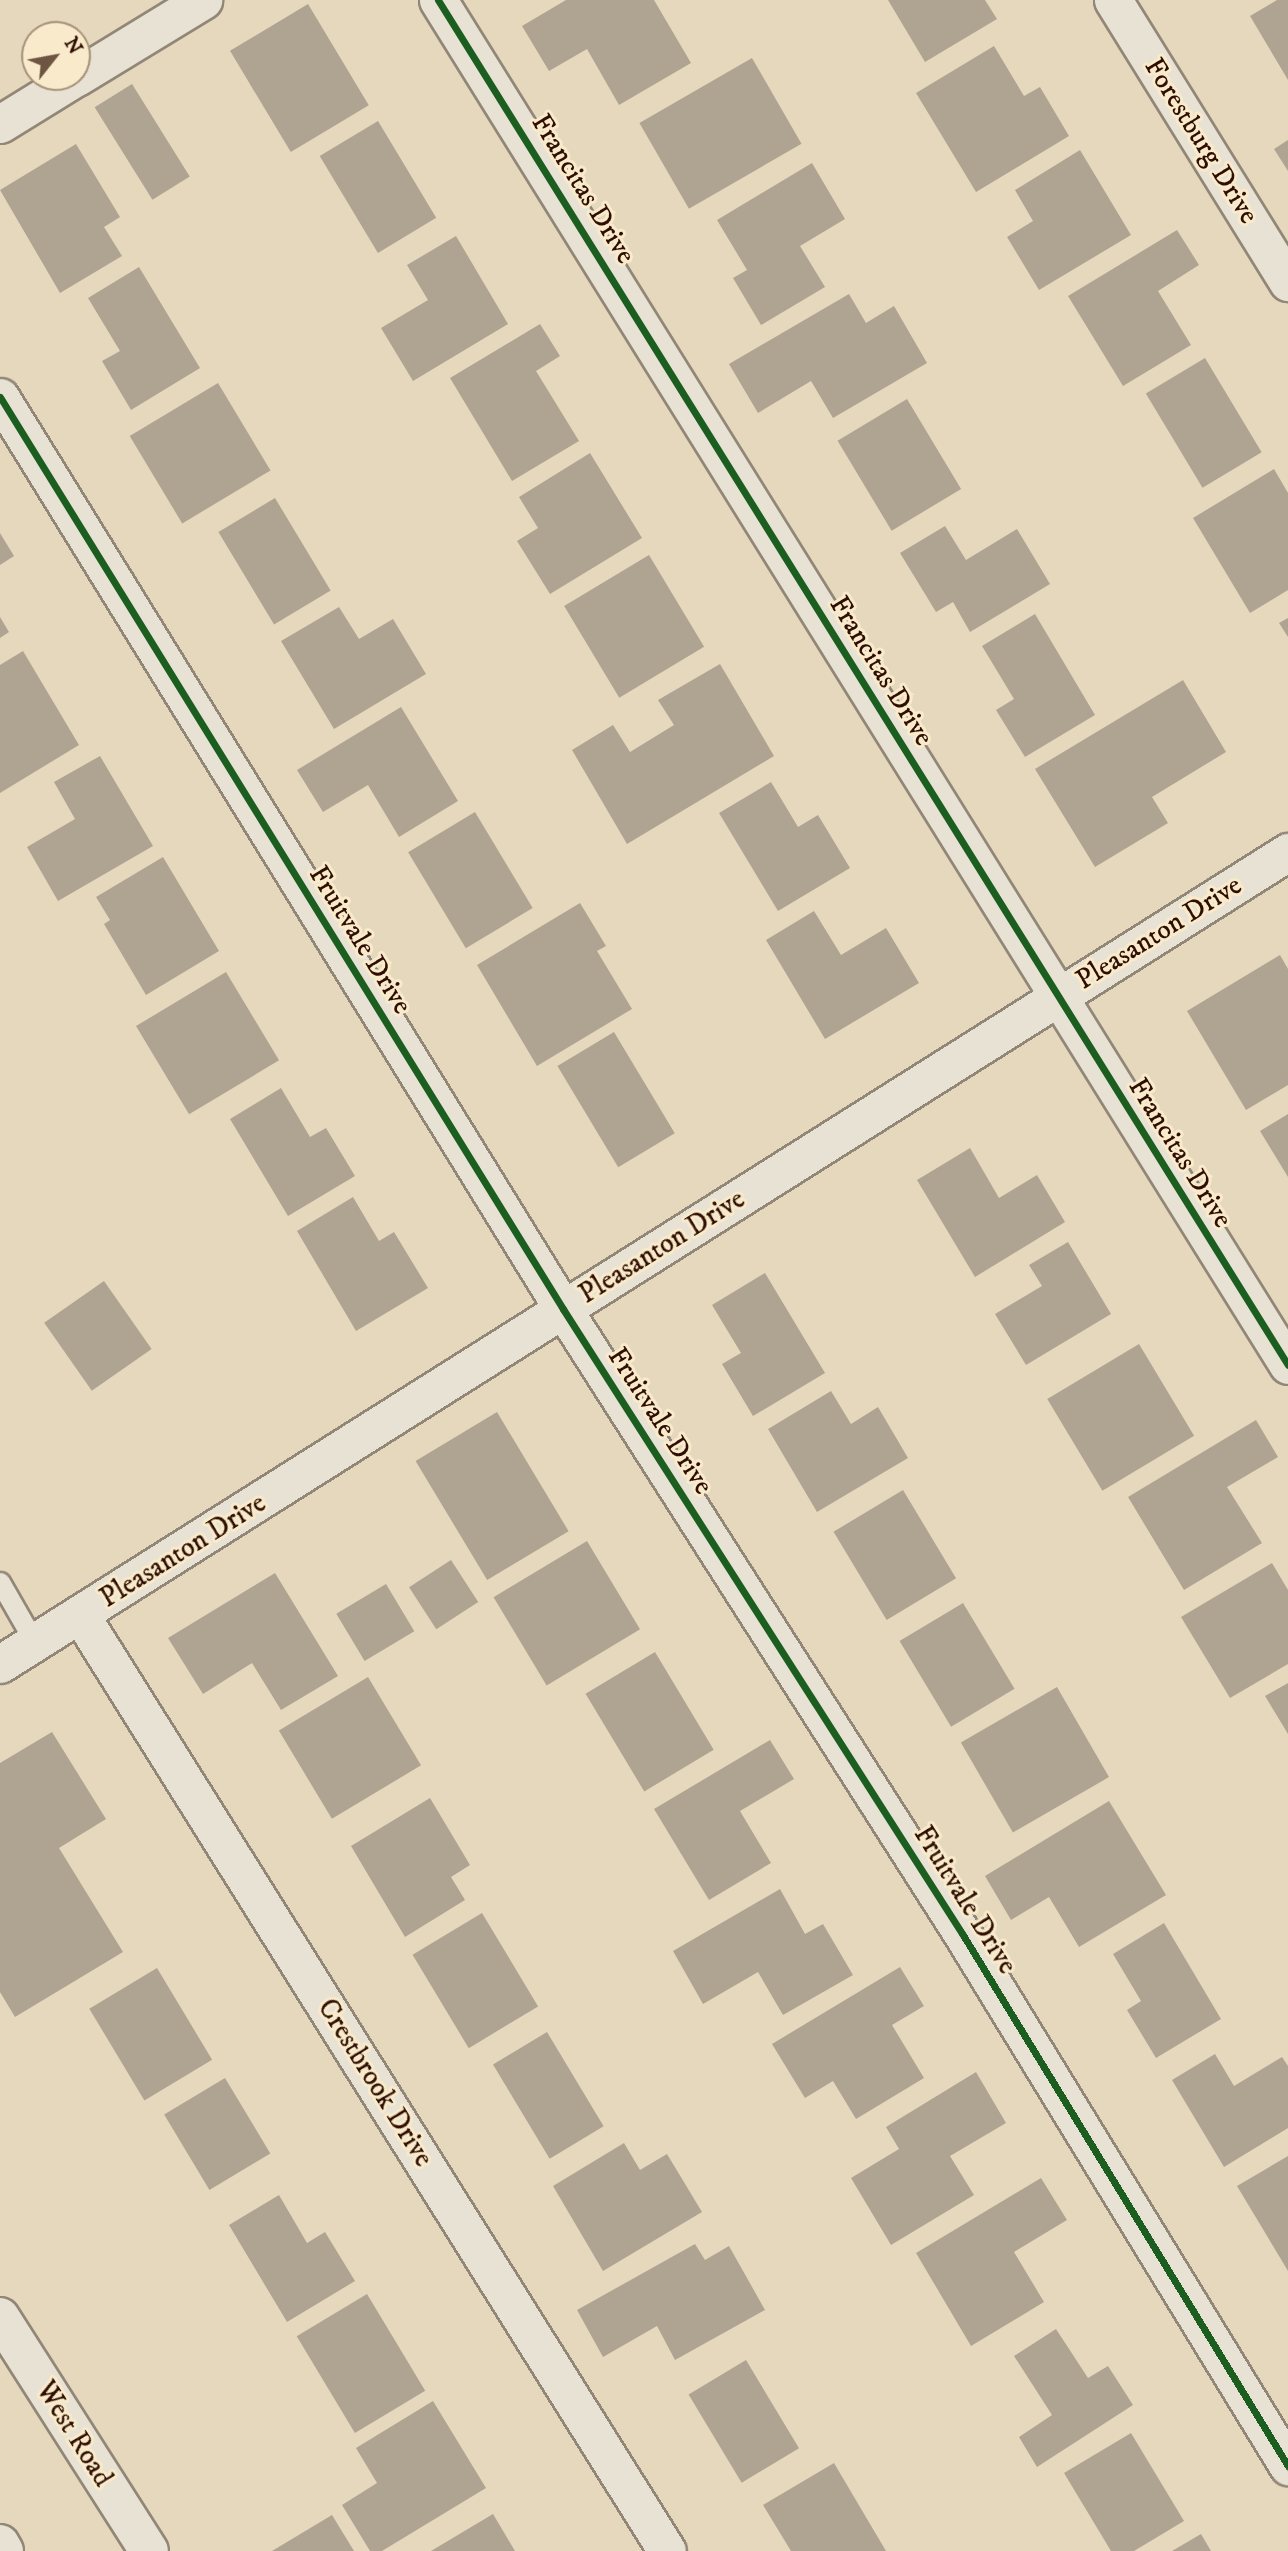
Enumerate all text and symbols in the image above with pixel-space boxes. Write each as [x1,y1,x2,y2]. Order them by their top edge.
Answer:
north arrow [21,21,91,91]
text: N [59,33,87,59]
street label: Forestburg Drive [1137,52,1265,230]
street label: Francitas Drive [524,108,642,270]
street label: Francitas Drive [822,590,940,752]
street label: Fruitvale Drive [301,860,419,1020]
street label: Pleasanton Drive [1070,869,1248,997]
street label: Francitas Drive [1121,1072,1239,1234]
street label: Pleasanton Drive [573,1183,751,1311]
street label: Fruitvale Drive [600,1341,720,1501]
street label: Pleasanton Drive [94,1487,272,1615]
street label: Fruitvale Drive [906,1820,1024,1980]
street label: Crestbrook Drive [310,1993,440,2173]
street label: West Road [28,2375,120,2493]

